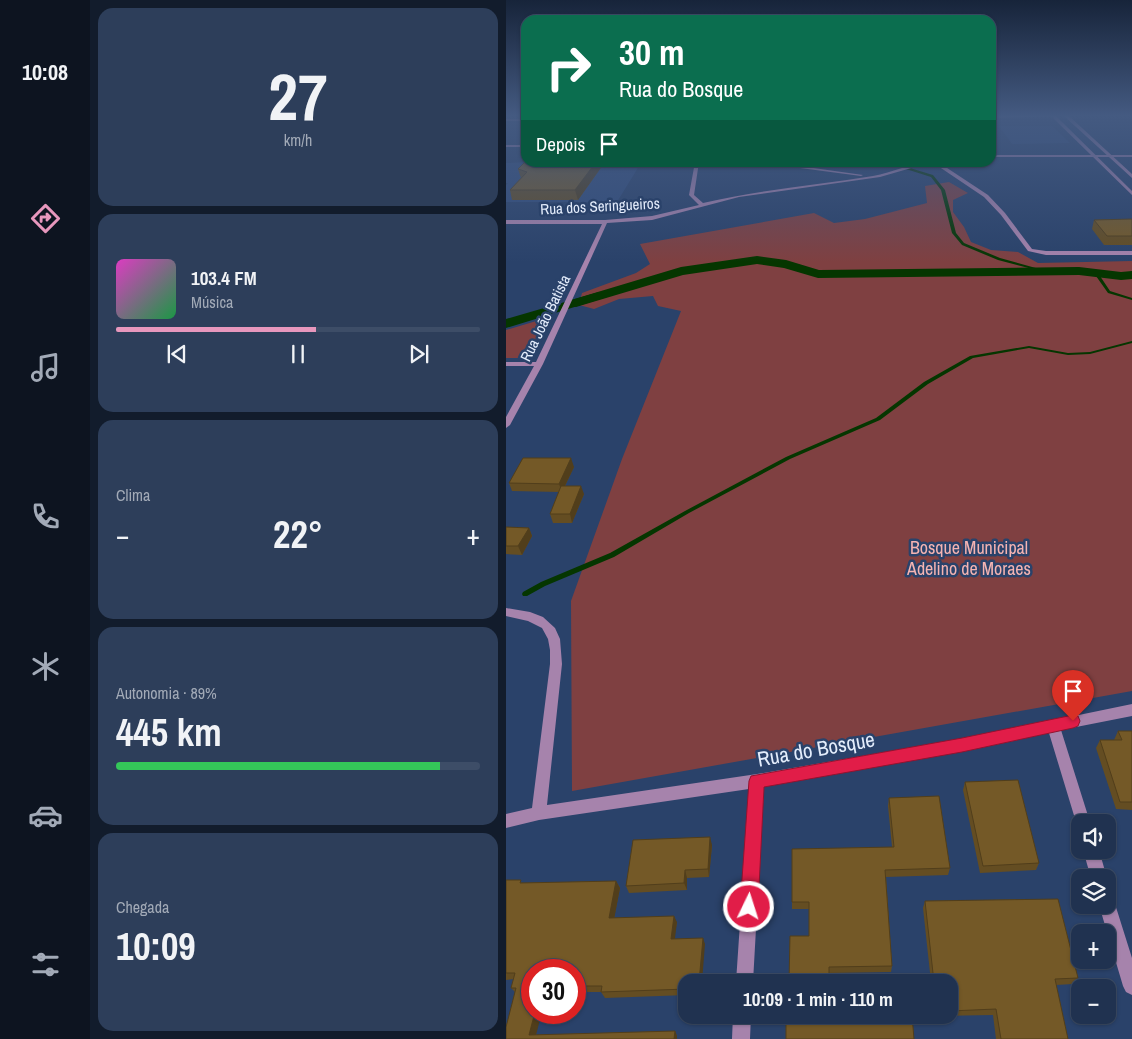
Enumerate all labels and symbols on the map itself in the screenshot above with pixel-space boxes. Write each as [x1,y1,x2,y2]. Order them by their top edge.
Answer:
street label: Rua dos Seringueiros [540,192,660,220]
street label: Rua João Batista [515,271,575,365]
park label: Bosque Municipal Adelino de Moraes [906,535,1031,581]
pin [1052,670,1094,721]
street label: Rua do Bosque [755,724,877,774]
position arrow [722,880,774,932]
speed limit sign: 30 [521,959,586,1024]

